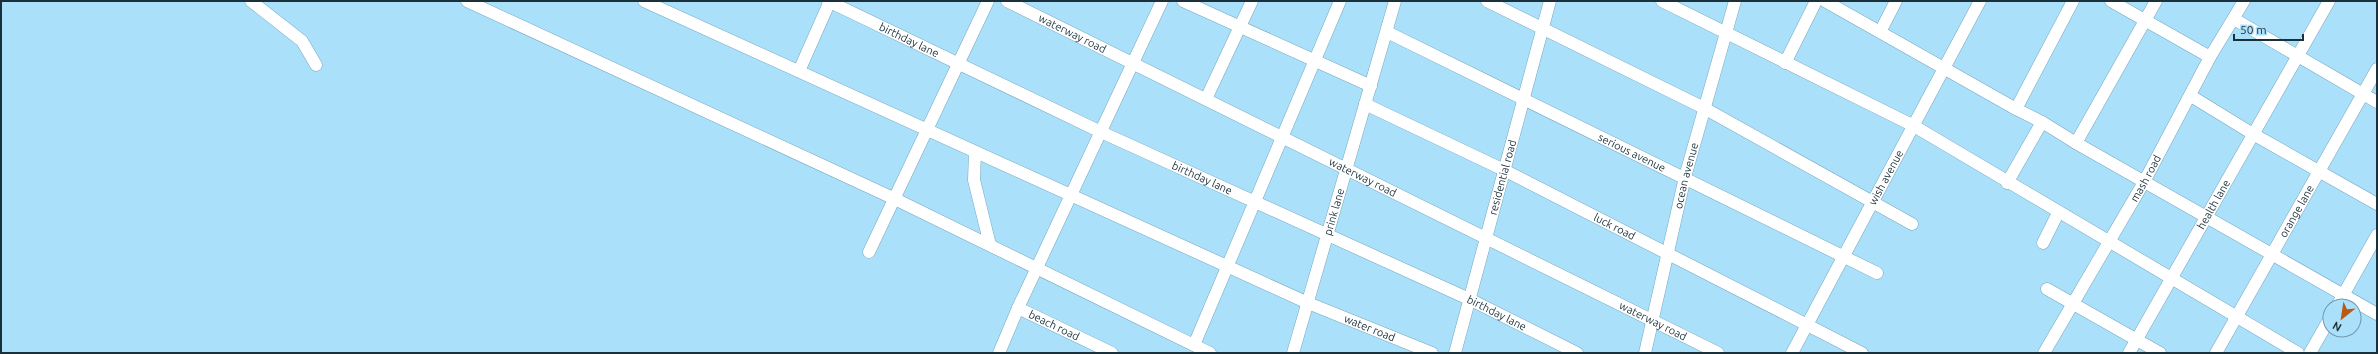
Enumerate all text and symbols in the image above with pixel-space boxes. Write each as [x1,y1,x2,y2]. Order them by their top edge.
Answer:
street label: waterway road [1037,12,1108,55]
scale bar [2234,16,2303,42]
street label: birthday lane [877,21,941,59]
text: 50 m [2240,23,2267,36]
street label: serious avenue [1596,131,1668,174]
street label: residential road [1487,138,1518,216]
street label: ocean avenue [1672,141,1700,210]
street label: wish avenue [1866,148,1905,207]
street label: mash road [2128,153,2163,204]
street label: waterway road [1327,155,1398,199]
street label: birthday lane [1170,159,1234,197]
street label: health lane [2195,177,2232,231]
street label: orange lane [2277,183,2316,240]
street label: prink lane [1321,187,1346,237]
street label: luck road [1592,211,1637,242]
street label: birthday lane [1465,293,1528,333]
north arrow [2322,298,2362,338]
street label: waterway road [1617,299,1689,343]
street label: beach road [1027,308,1081,343]
street label: water road [1342,312,1397,344]
text: N [2330,319,2344,334]

